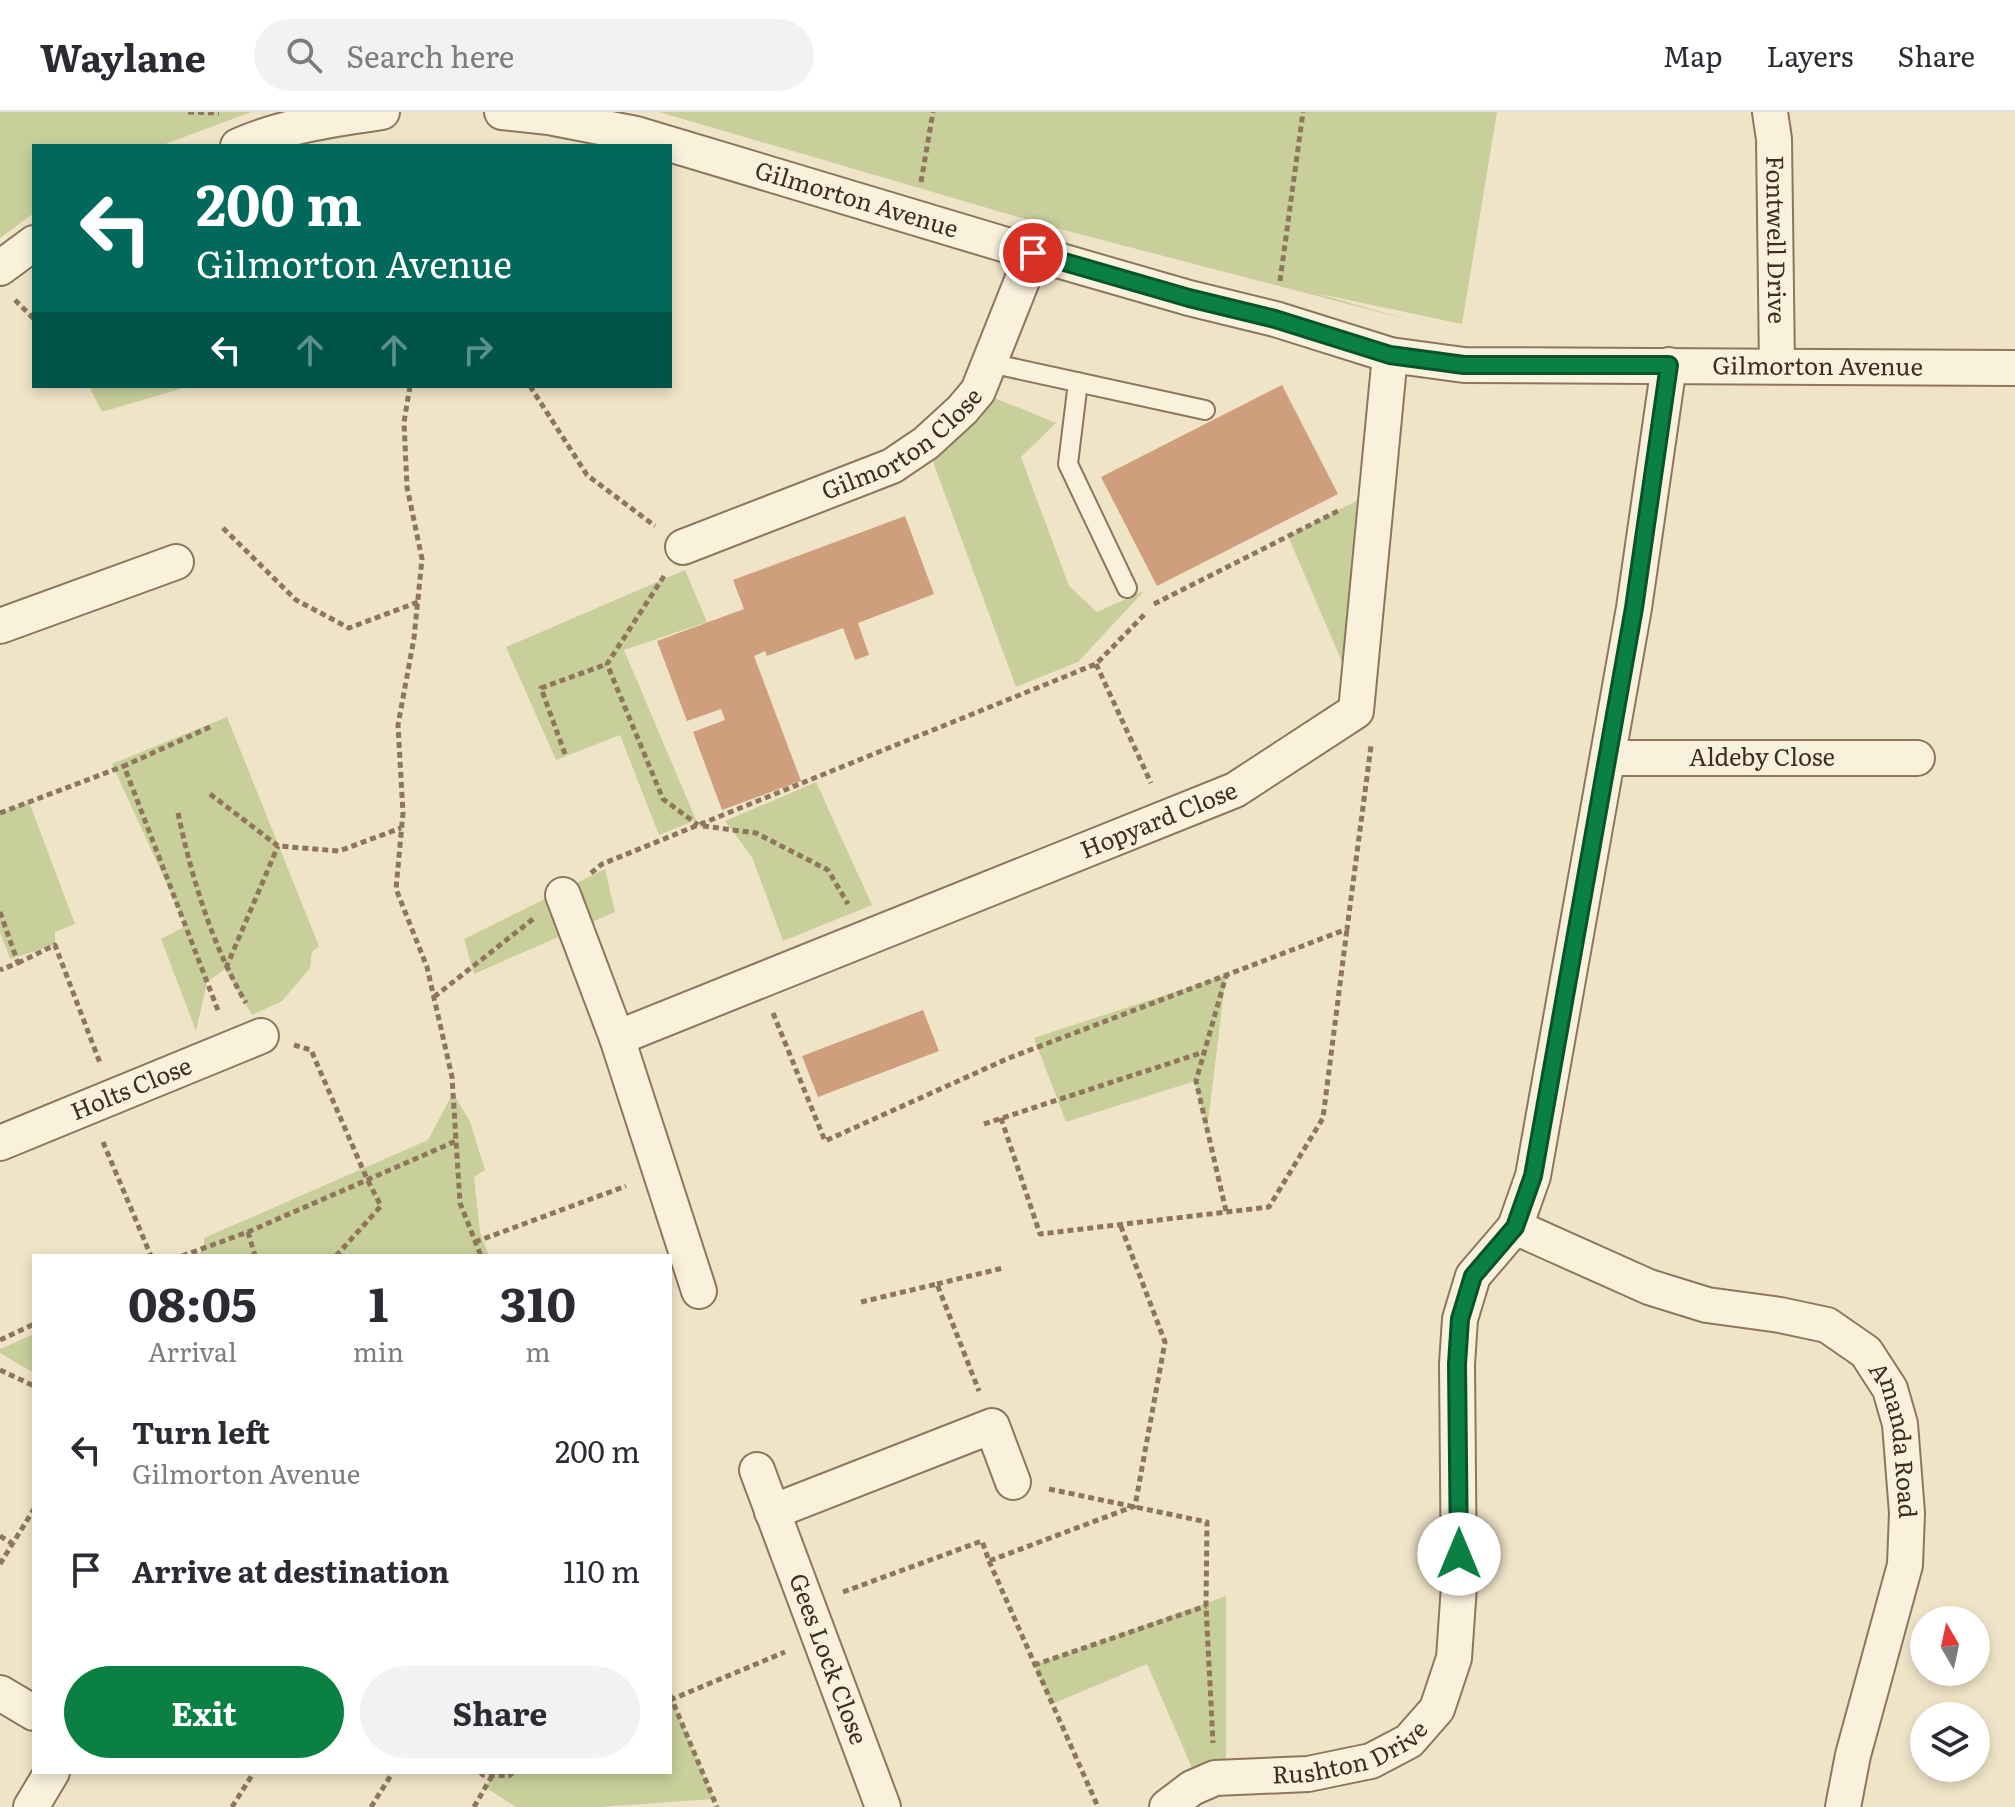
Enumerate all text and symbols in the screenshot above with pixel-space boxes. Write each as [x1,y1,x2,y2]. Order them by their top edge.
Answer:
search box [254,19,814,91]
text: Waylane [40,27,206,84]
icon: search [282,33,326,77]
text: Search here [346,33,514,77]
text: Map [1663,34,1722,76]
text: Layers [1766,34,1853,76]
text: Share [1897,34,1975,76]
street label: Gilmorton Avenue [751,151,963,245]
street label: Fontwell Drive [1759,155,1796,324]
text: 200 m [196,160,362,243]
icon: left [64,176,168,280]
pin [999,219,1067,287]
icon: arrive [1011,231,1055,275]
text: Gilmorton Avenue [196,236,512,289]
icon: left [204,328,248,372]
icon: ahead [288,328,332,372]
icon: ahead [372,328,416,372]
icon: right [456,328,500,372]
street label: Gilmorton Avenue [1712,346,1923,382]
street label: Gilmorton Close [816,379,989,507]
street label: Aldeby Close [1689,738,1835,773]
street label: Hopyard Close [1074,771,1242,865]
street label: Holts Close [65,1046,196,1127]
text: 08:05 [128,1266,257,1337]
text: 1 [368,1266,388,1337]
text: 310 [500,1266,576,1337]
text: Arrival [148,1331,237,1370]
text: min [353,1331,404,1370]
text: m [525,1331,551,1370]
street label: Amanda Road [1862,1354,1927,1520]
text: Turn left [132,1409,270,1453]
icon: left [64,1428,108,1472]
text: 200 m [555,1428,640,1472]
text: Gilmorton Avenue [132,1453,360,1492]
position arrow [1417,1512,1501,1596]
icon: arrive [64,1548,108,1592]
text: Arrive at destination [132,1548,449,1592]
text: 110 m [563,1548,640,1592]
street label: Gees Lock Close [782,1568,878,1749]
north arrow [1910,1606,1990,1686]
map controls [1910,1606,1990,1782]
button: Exit [64,1666,344,1758]
button: Share [360,1666,640,1758]
button: layers [1910,1702,1990,1782]
street label: Rushton Drive [1271,1712,1434,1791]

